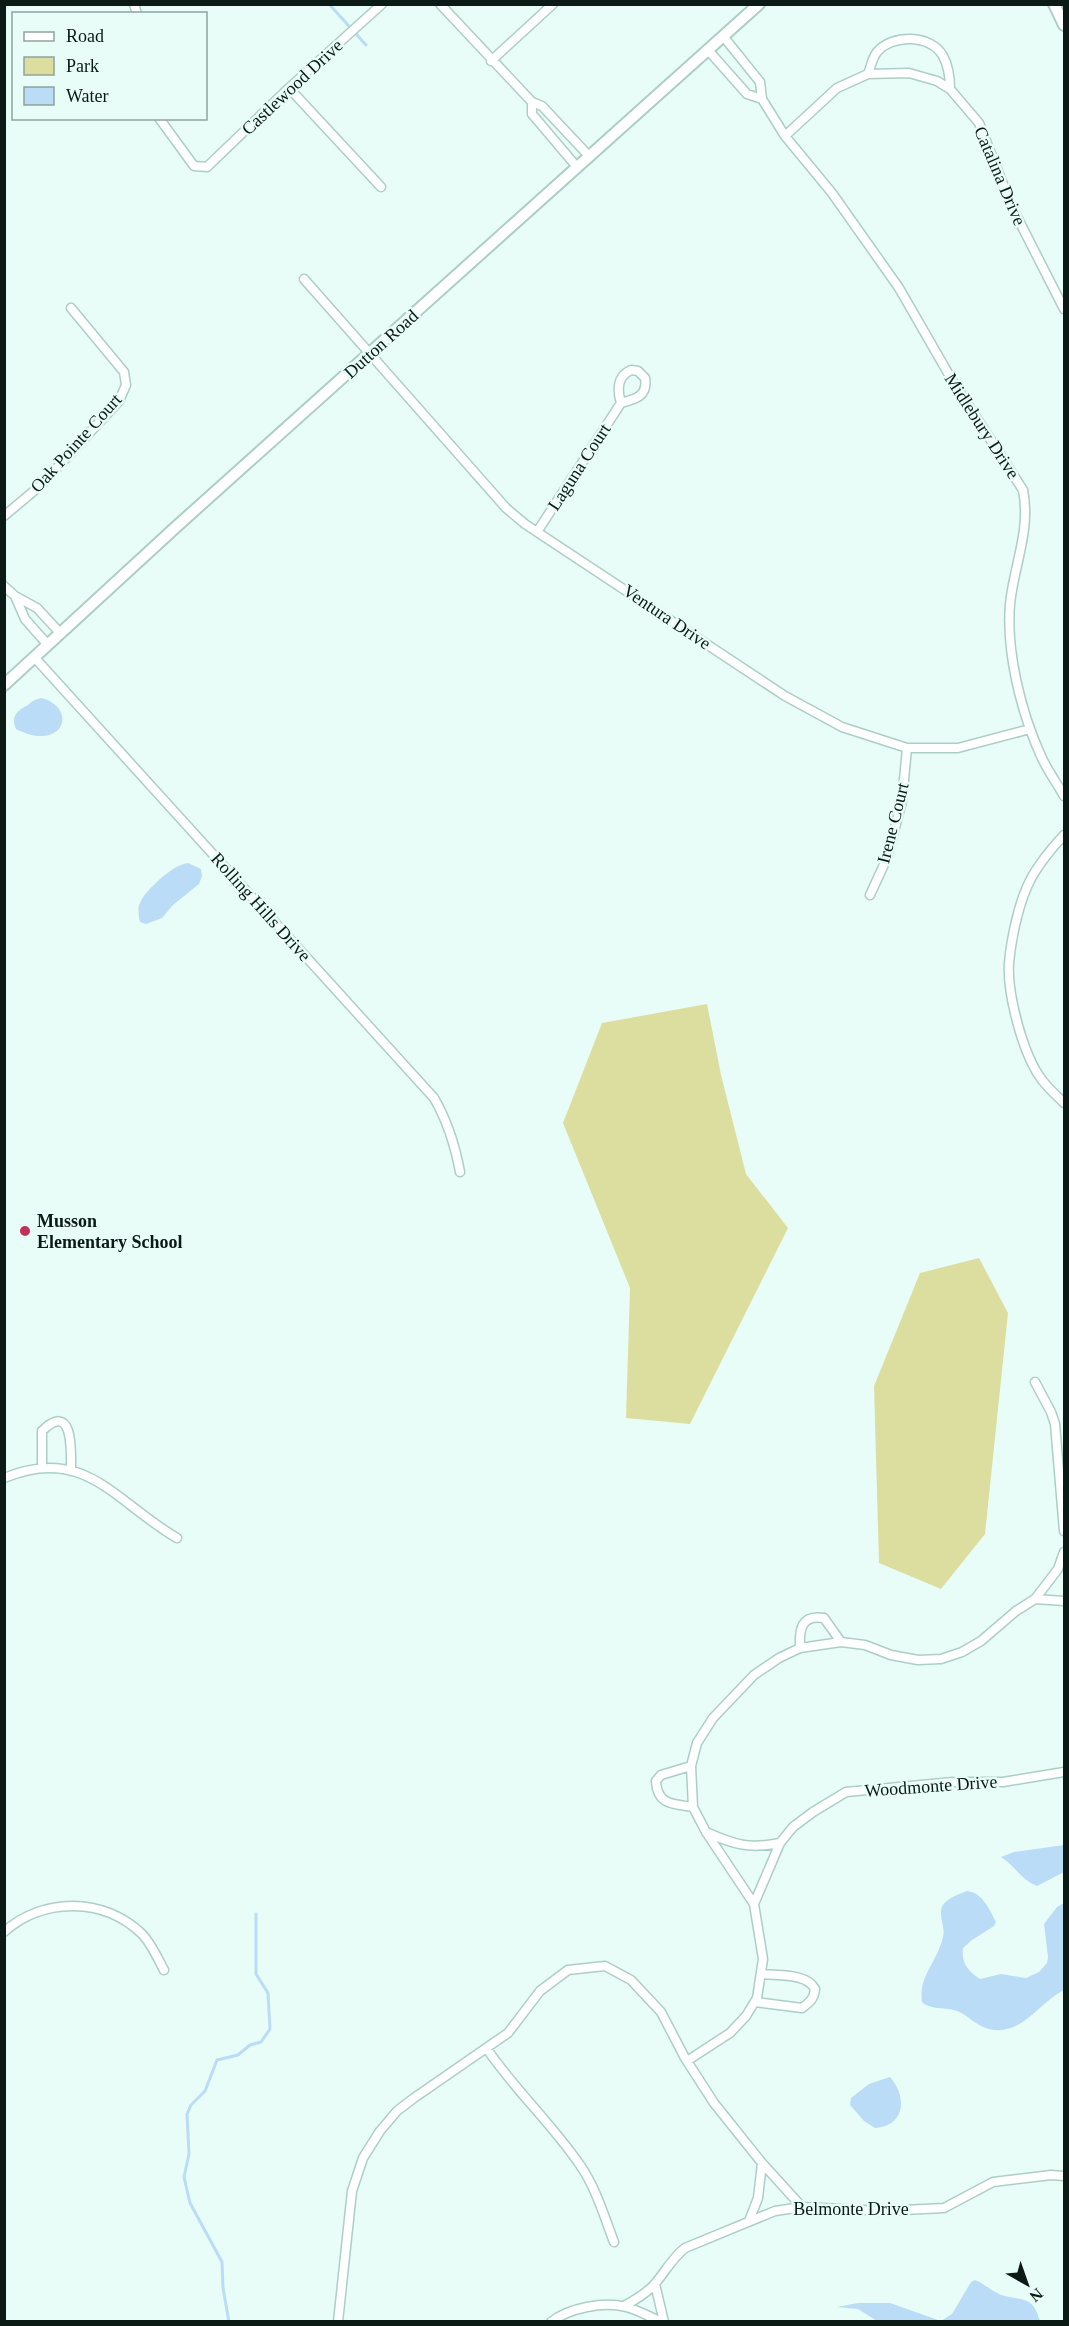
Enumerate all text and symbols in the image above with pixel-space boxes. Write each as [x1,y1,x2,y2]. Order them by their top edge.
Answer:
legend [12,12,207,120]
text: Road [66,26,104,46]
street label: Castlewood Drive [237,35,347,139]
text: Park [66,56,99,76]
text: Water [66,86,109,106]
street label: Catalina Drive [970,124,1030,228]
street label: Dutton Road [340,306,422,382]
street label: Midlebury Drive [941,370,1023,482]
street label: Oak Pointe Court [26,389,126,497]
street label: Laguna Court [544,420,614,514]
street label: Ventura Drive [619,580,715,654]
street label: Irene Court [873,781,913,865]
street label: Rolling Hills Drive [207,849,315,965]
place label: Musson Elementary School [37,1211,183,1252]
marker: Musson Elementary School [18,1224,32,1238]
street label: Woodmonte Drive [864,1771,998,1801]
street label: Belmonte Drive [793,2199,909,2219]
north arrow [997,2254,1057,2314]
text: N [1026,2285,1046,2306]

